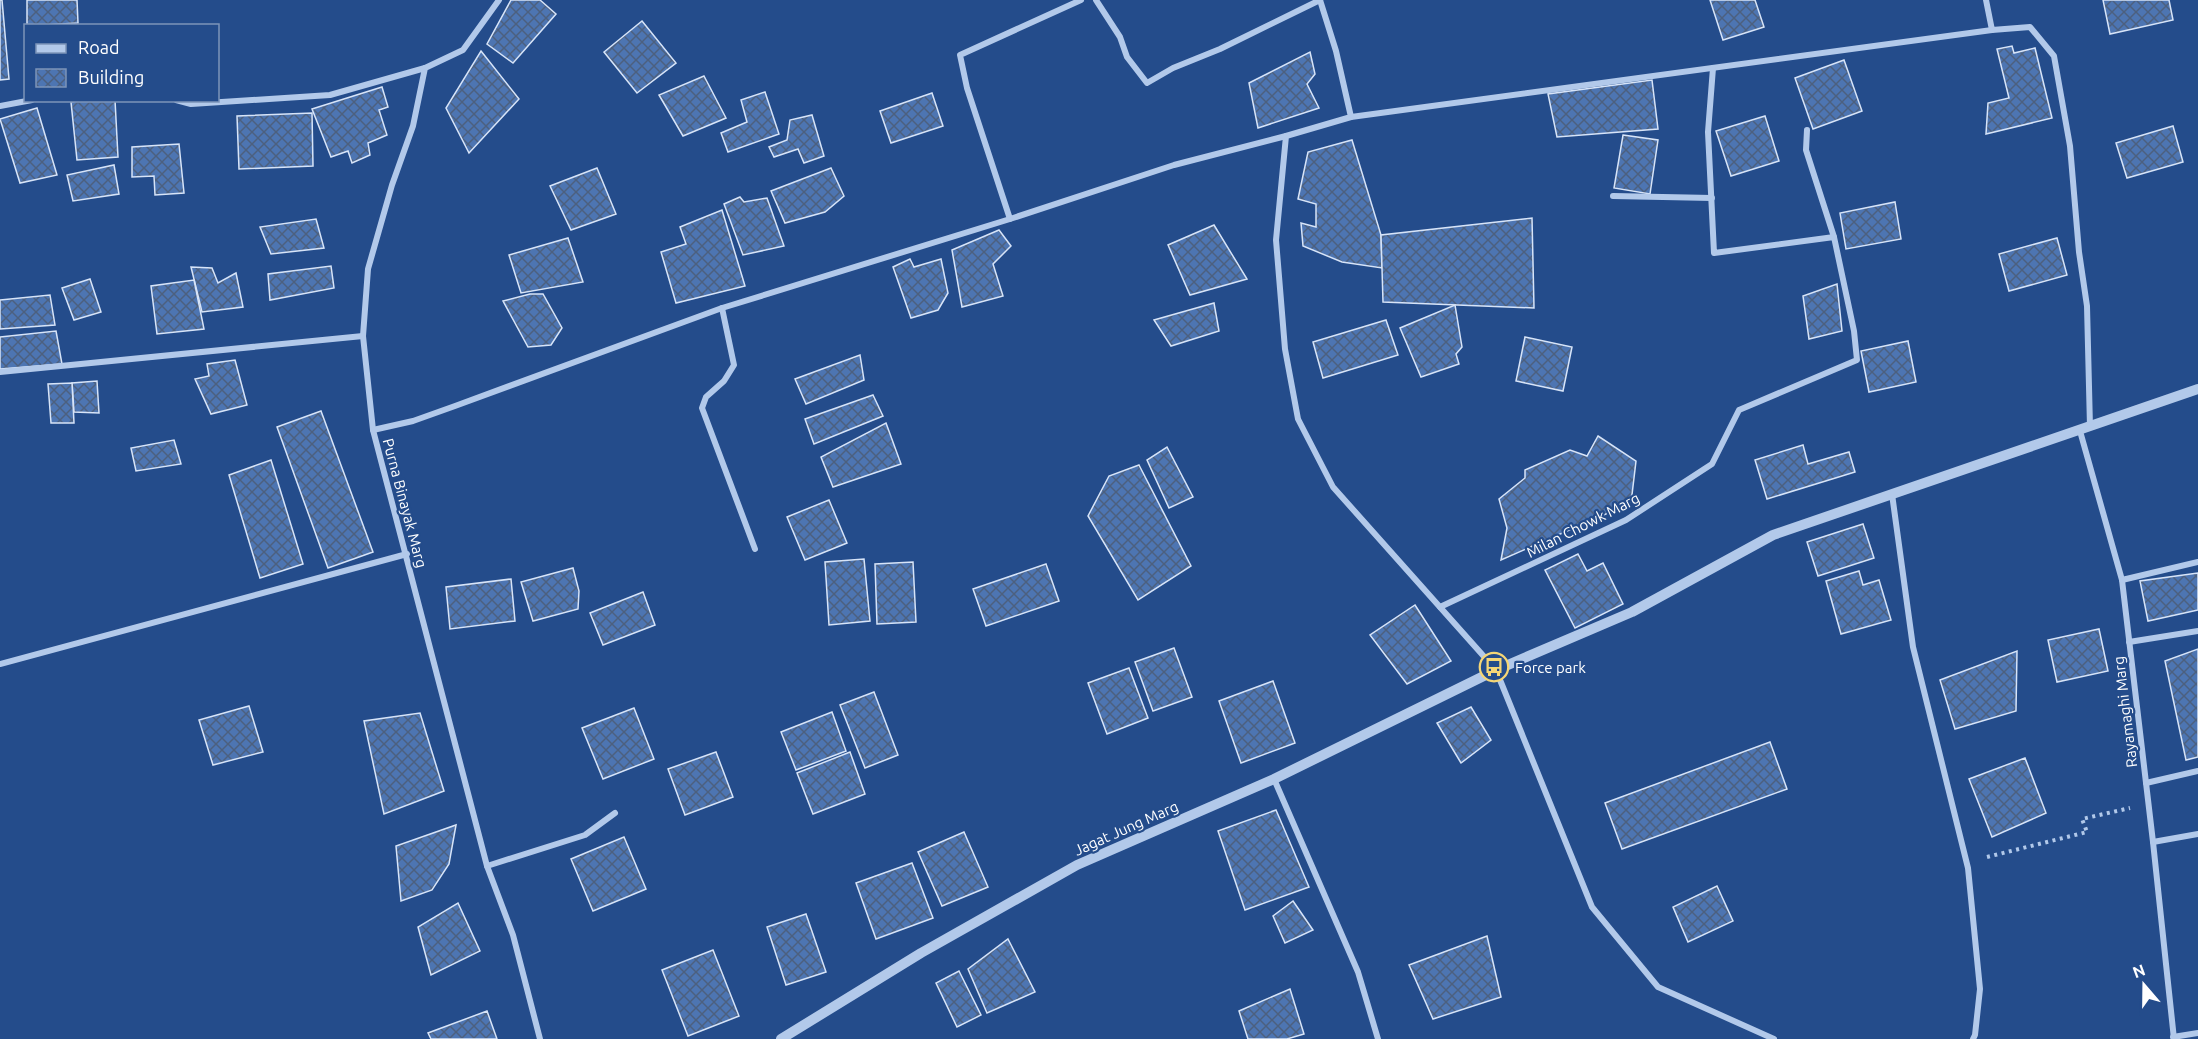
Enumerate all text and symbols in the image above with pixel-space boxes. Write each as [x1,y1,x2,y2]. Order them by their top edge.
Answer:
legend [24,24,219,102]
text: Road [78,37,120,57]
text: Building [78,67,144,87]
street label: Purna Binayak Marg [380,436,430,570]
street label: Milan Chowk Marg [1524,489,1642,561]
bus stop icon: Force park [1478,651,1510,683]
street label: Rayamaghi Marg [2110,655,2140,769]
place label: Force park [1515,659,1586,676]
street label: Jagat Jung Marg [1071,797,1181,859]
north arrow [2114,955,2174,1015]
text: N [2130,960,2148,981]

